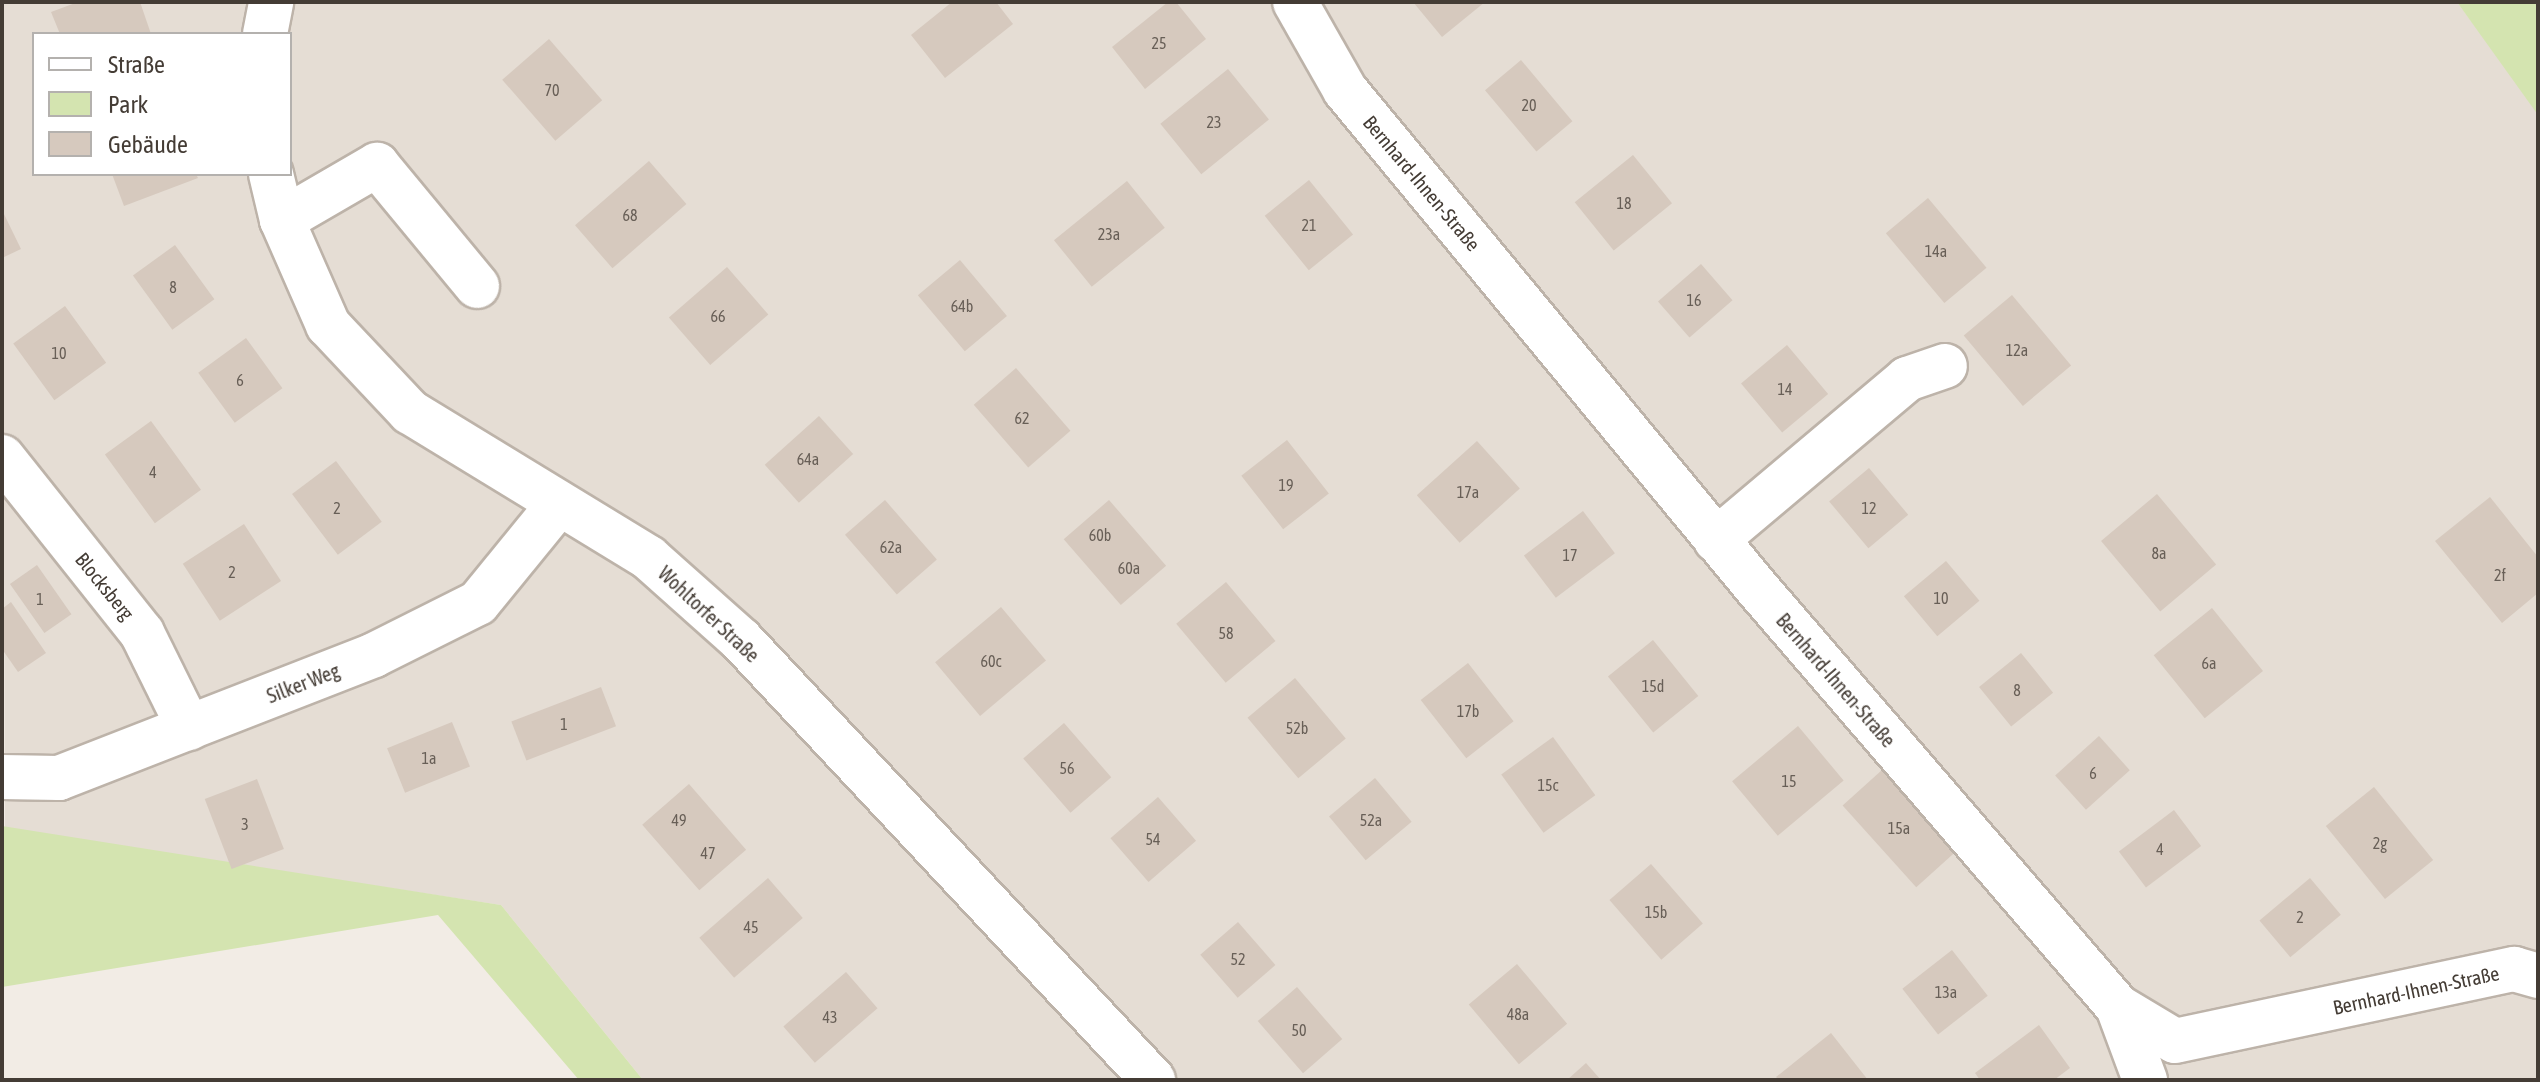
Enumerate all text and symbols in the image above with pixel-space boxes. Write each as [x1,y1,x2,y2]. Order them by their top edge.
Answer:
legend [32,32,292,176]
house number: 25 [1151,33,1167,53]
text: Straße [108,51,165,78]
house number: 70 [544,80,560,100]
text: Park [108,91,148,118]
house number: 20 [1521,95,1537,115]
street label: Bernhard-Ihnen-Straße [1358,110,1486,256]
house number: 23 [1206,112,1222,132]
text: Gebäude [108,131,188,158]
house number: 18 [1616,193,1632,213]
house number: 68 [622,205,638,225]
house number: 21 [1301,215,1317,235]
house number: 23a [1098,224,1120,244]
house number: 14a [1925,241,1947,261]
house number: 8 [169,277,177,297]
house number: 16 [1686,290,1702,310]
house number: 64b [951,296,973,316]
house number: 66 [710,306,726,326]
house number: 12a [2006,340,2028,360]
house number: 10 [51,343,67,363]
house number: 6 [236,370,244,390]
house number: 14 [1777,379,1793,399]
house number: 62 [1014,408,1030,428]
house number: 64a [797,449,819,469]
house number: 4 [149,462,157,482]
house number: 19 [1278,475,1294,495]
house number: 17a [1457,482,1479,502]
house number: 2 [333,498,341,518]
house number: 12 [1861,498,1877,518]
house number: 60b [1089,525,1111,545]
house number: 62a [880,537,902,557]
house number: 8a [2152,543,2166,563]
house number: 17 [1562,545,1578,565]
street label: Blocksberg [71,547,139,625]
house number: 60a [1118,558,1140,578]
street label: Wohltorfer Straße [653,561,765,667]
house number: 2 [228,562,236,582]
house number: 2f [2494,565,2506,585]
house number: 10 [1933,588,1949,608]
house number: 1 [36,589,44,609]
street label: Bernhard-Ihnen-Straße [1771,608,1901,752]
house number: 58 [1218,623,1234,643]
house number: 60c [981,651,1001,671]
house number: 6a [2202,653,2216,673]
street label: Silker Weg [263,658,343,708]
house number: 15d [1642,676,1664,696]
house number: 8 [2013,680,2021,700]
house number: 17b [1457,701,1479,721]
house number: 1 [560,714,568,734]
house number: 52b [1286,718,1308,738]
house number: 1a [422,748,436,768]
house number: 56 [1059,758,1075,778]
house number: 6 [2089,763,2097,783]
house number: 15 [1781,771,1797,791]
house number: 15c [1538,775,1558,795]
house number: 49 [671,810,687,830]
house number: 52a [1360,810,1382,830]
house number: 3 [241,814,249,834]
house number: 15a [1888,818,1910,838]
house number: 54 [1145,829,1161,849]
house number: 2g [2373,833,2387,853]
house number: 4 [2156,839,2164,859]
house number: 47 [700,843,716,863]
house number: 15b [1645,902,1667,922]
house number: 2 [2296,907,2304,927]
house number: 45 [743,917,759,937]
house number: 52 [1230,949,1246,969]
street label: Bernhard-Ihnen-Straße [2331,961,2501,1019]
house number: 13a [1935,982,1957,1002]
house number: 48a [1507,1004,1529,1024]
house number: 43 [822,1007,838,1027]
house number: 50 [1291,1020,1307,1040]

